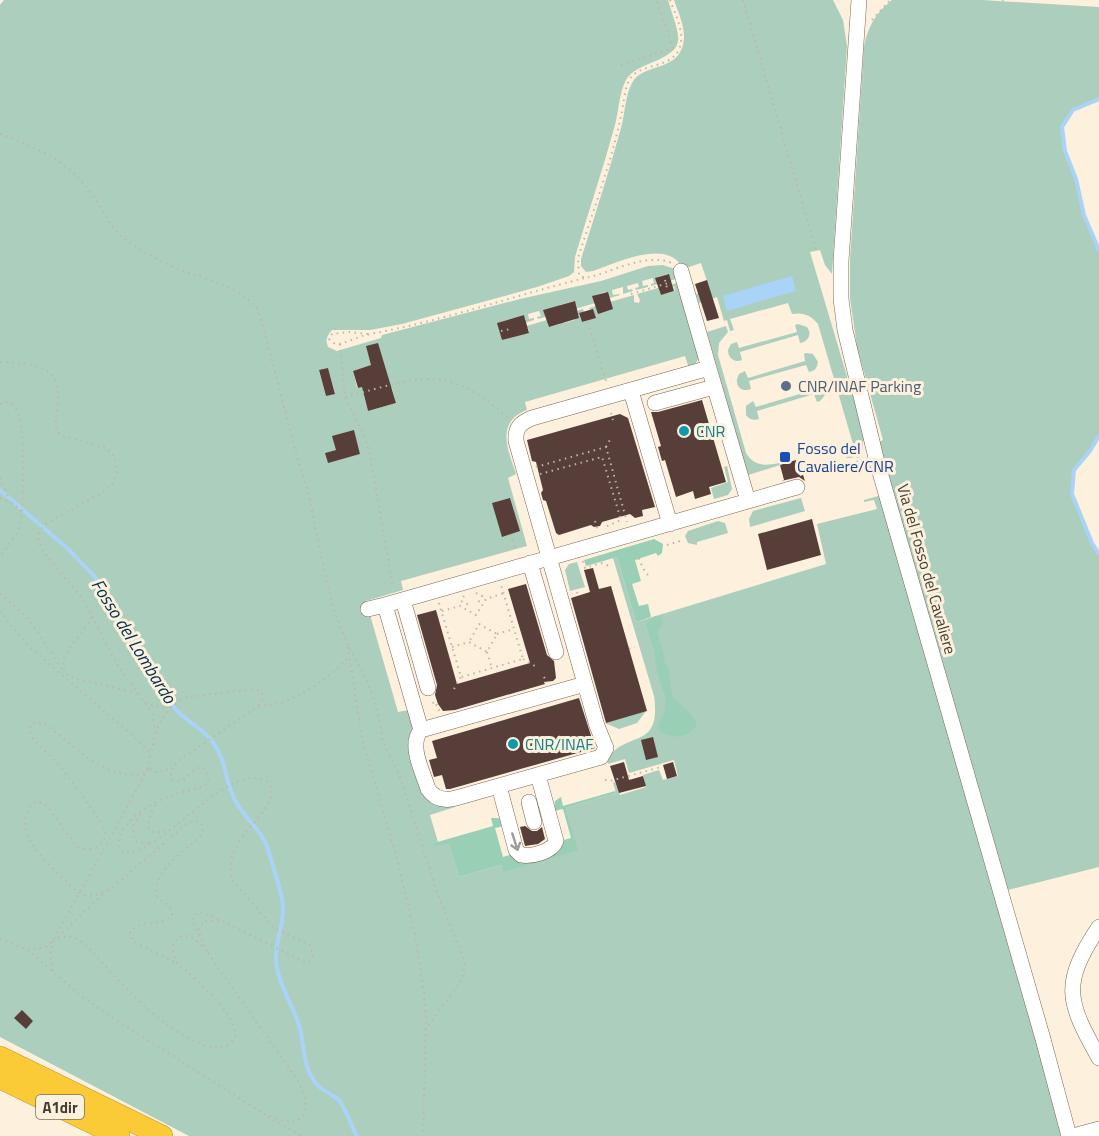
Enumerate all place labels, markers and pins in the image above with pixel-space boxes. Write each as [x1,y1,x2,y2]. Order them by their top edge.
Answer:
place label: CNR/INAF Parking [798,374,921,398]
marker: CNR/INAF Parking [779,379,793,393]
place label: CNR [696,419,726,443]
marker: CNR [677,424,691,438]
place label: Fosso del Cavaliere/CNR [797,436,894,478]
marker: Fosso del Cavaliere/CNR [778,450,792,464]
place label: CNR/INAF [525,732,594,756]
marker: CNR/INAF [506,737,520,751]

